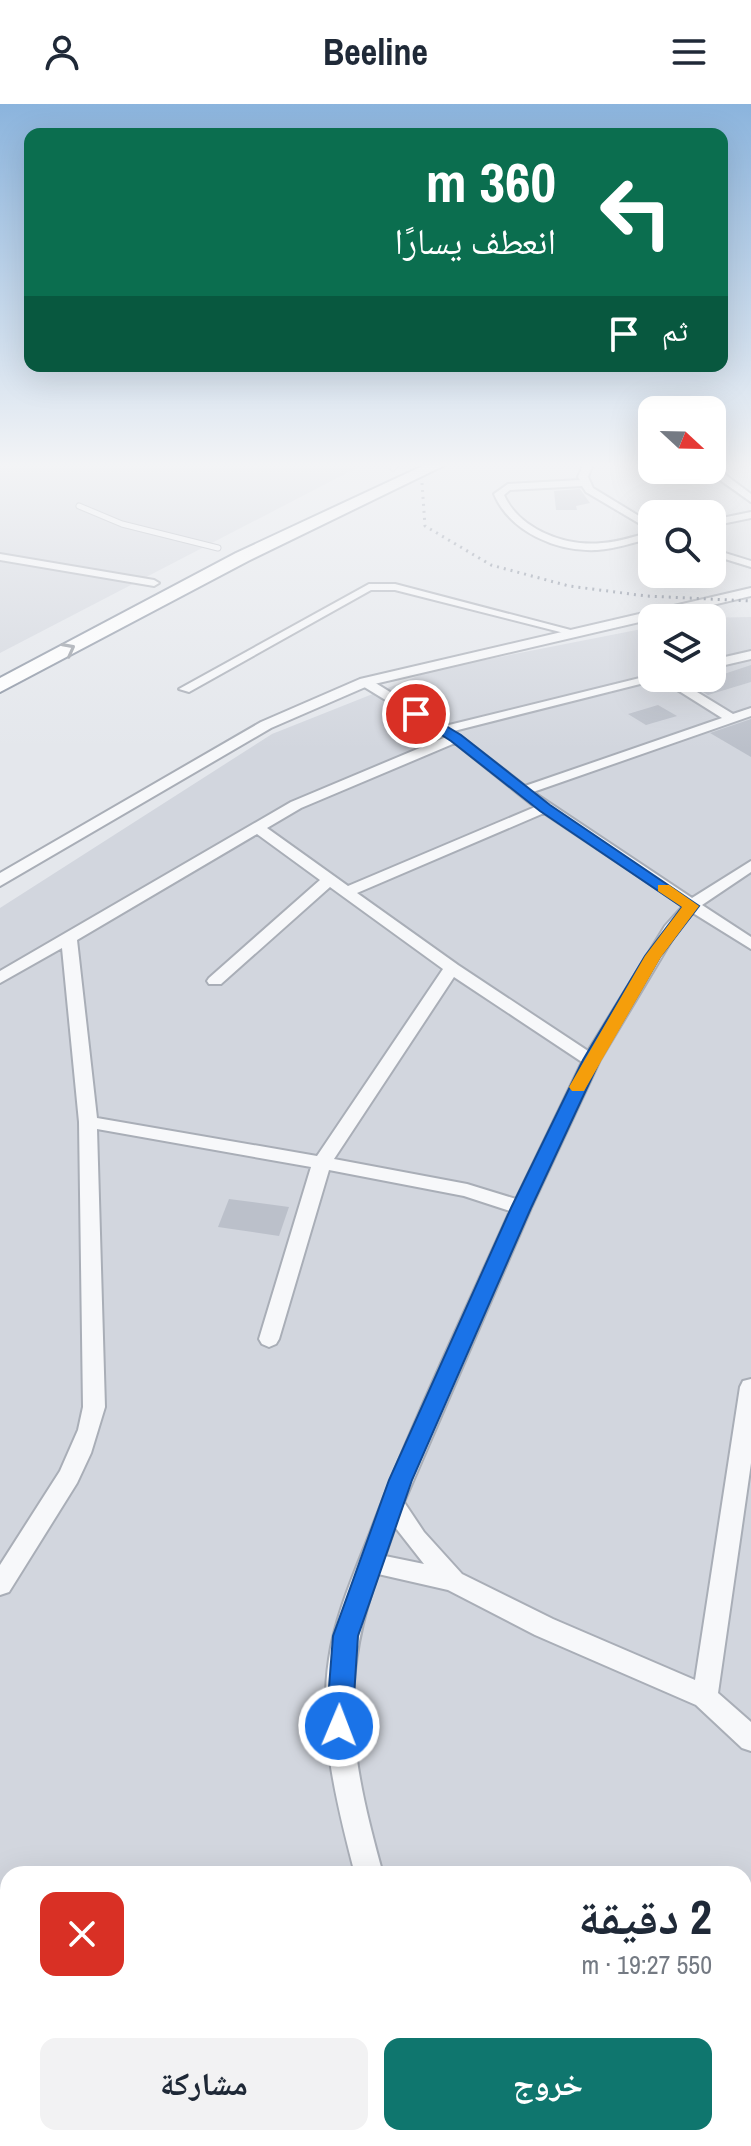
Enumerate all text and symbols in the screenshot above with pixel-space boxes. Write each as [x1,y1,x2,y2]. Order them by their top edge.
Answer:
text: Beeline [323,28,428,76]
icon: person [40,30,84,74]
icon: menu [667,30,711,74]
text: 360 m [426,144,556,219]
icon: left [584,160,688,264]
text: انعطف يسارًا [395,217,556,265]
text: ثم [662,310,688,350]
icon: arrive [602,312,646,356]
north arrow [638,396,726,484]
map controls [638,396,726,692]
button: search [638,500,726,588]
button: layers [638,604,726,692]
one-way arrow [60,643,74,659]
pin [382,680,450,748]
icon: arrive [394,692,438,736]
position arrow [297,1684,381,1768]
text: 2 دقيقة [578,1884,712,1949]
button: close [40,1892,124,1976]
text: 550 m · 19:27 [582,1947,712,1982]
button: مشاركة [40,2038,368,2130]
button: خروج [384,2038,712,2130]

